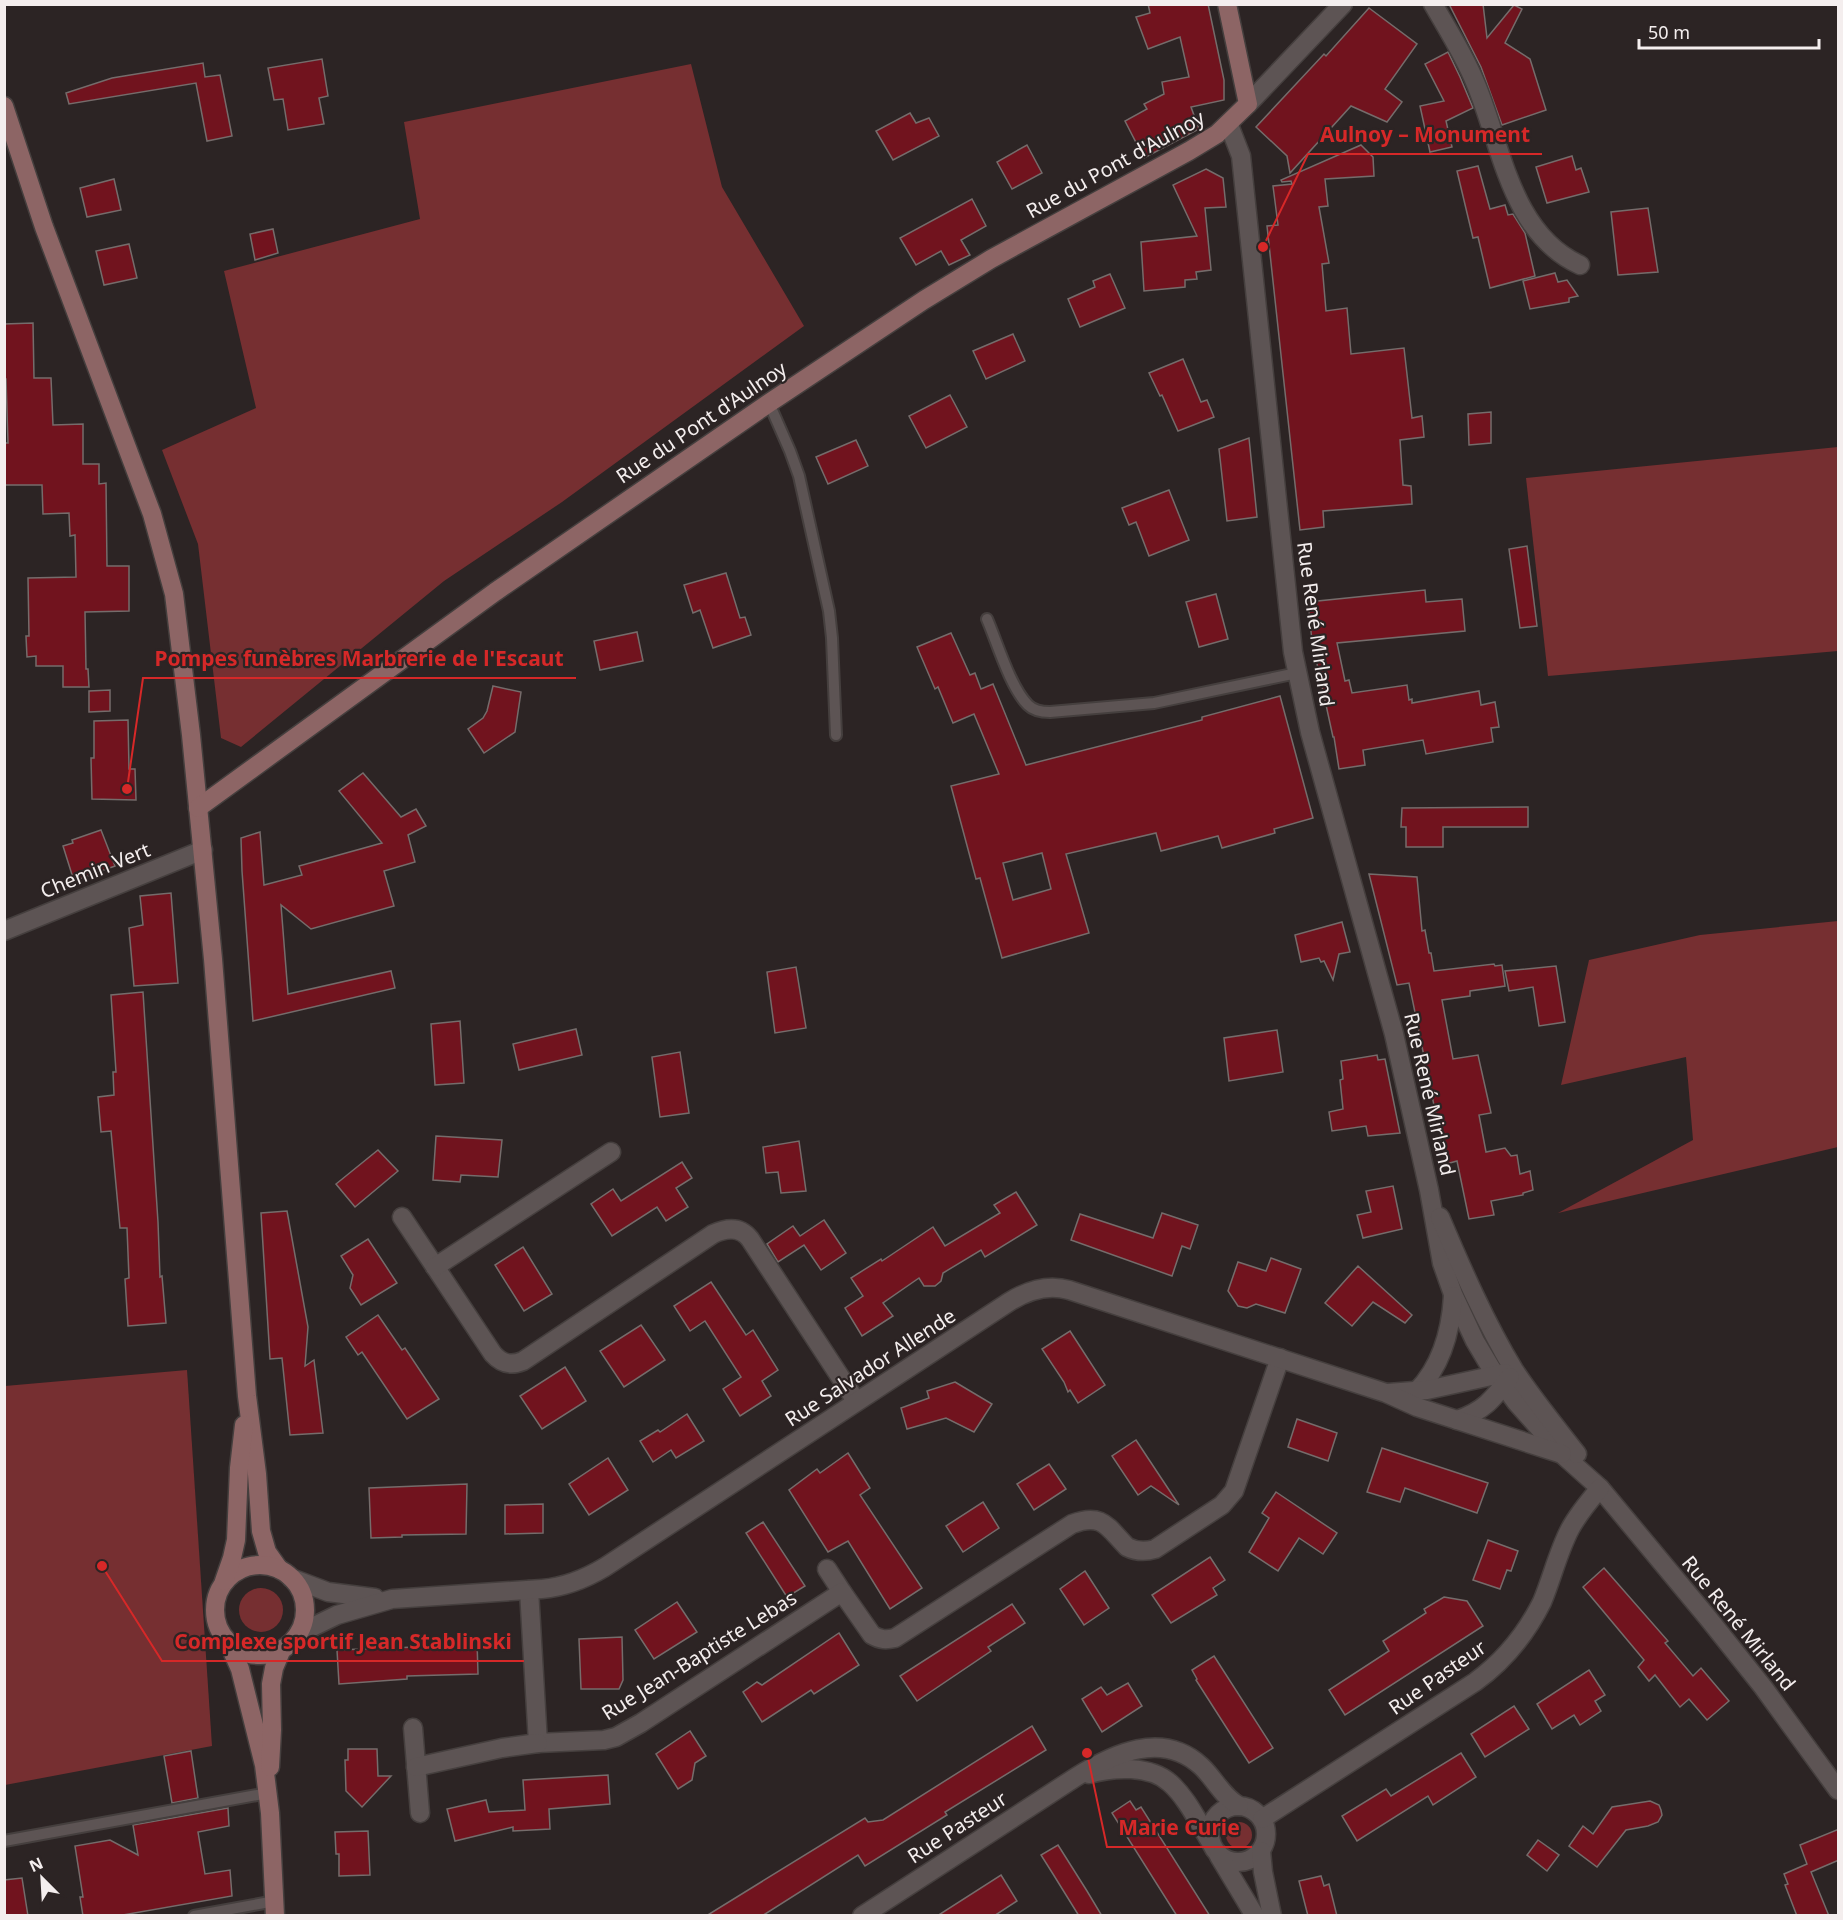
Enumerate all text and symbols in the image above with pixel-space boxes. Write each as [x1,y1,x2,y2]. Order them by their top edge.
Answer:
scale bar [1639,12,1819,50]
text: 50 m [1648,20,1690,44]
street label: Rue du Pont d'Aulnoy [1021,103,1210,224]
callout: Aulnoy – Monument [1308,115,1542,154]
text: Aulnoy – Monument [1320,120,1530,148]
street label: Rue du Pont d'Aulnoy [611,354,792,489]
street label: Rue René Mirland [1291,540,1341,708]
callout: Pompes funèbres Marbrerie de l'Escaut [143,639,576,678]
text: Pompes funèbres Marbrerie de l'Escaut [155,644,564,672]
street label: Chemin Vert [36,836,154,904]
street label: Rue René Mirland [1398,1010,1462,1178]
street label: Rue Salvador Allende [780,1302,960,1432]
street label: Rue René Mirland [1676,1550,1802,1696]
street label: Rue Jean-Baptiste Lebas [596,1584,802,1726]
callout: Complexe sportif Jean Stablinski [162,1622,524,1661]
text: Complexe sportif Jean Stablinski [174,1627,512,1655]
street label: Rue Pasteur [1383,1633,1491,1721]
street label: Rue Pasteur [902,1785,1012,1869]
callout: Marie Curie [1107,1808,1252,1847]
text: Marie Curie [1118,1813,1240,1841]
north arrow [12,1848,72,1908]
text: N [25,1852,46,1877]

